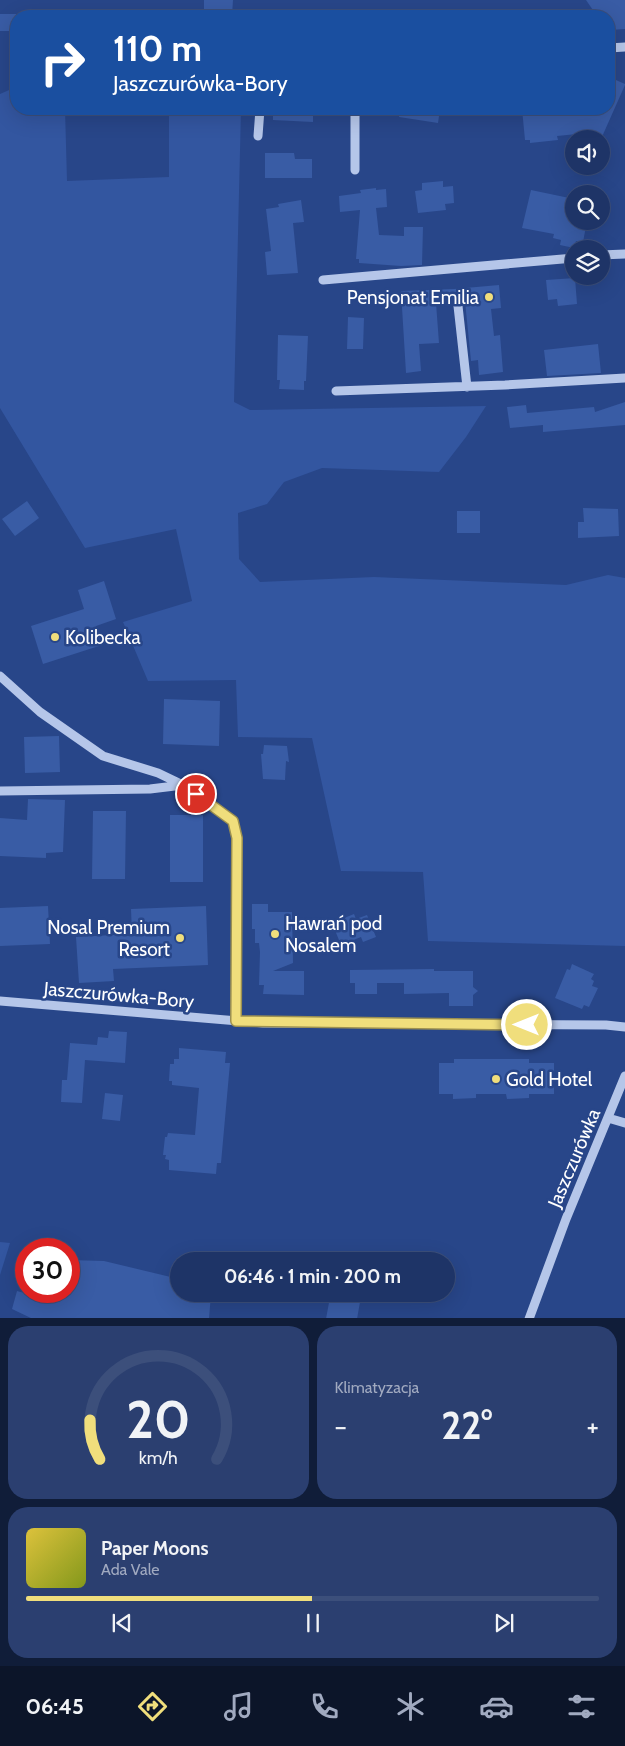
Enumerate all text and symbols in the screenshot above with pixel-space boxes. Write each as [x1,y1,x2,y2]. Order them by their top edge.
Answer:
text: 110 m [113,27,202,70]
icon: right [30,30,95,95]
text: Jaszczurówka-Bory [113,70,288,97]
map controls [565,130,610,285]
button: sound [565,130,610,175]
button: search [565,185,610,230]
button: layers [565,240,610,285]
place label: Pensjonat Emilia [347,286,479,309]
marker: Pensjonat Emilia [483,291,495,303]
place label: Kolibecka [65,626,141,649]
marker: Kolibecka [49,631,61,643]
pin [175,773,217,815]
icon: arrive [182,780,210,808]
place label: Hawrań pod Nosalem [285,912,382,957]
place label: Nosal Premium Resort [47,916,171,961]
marker: Hawrań pod Nosalem [269,928,281,940]
marker: Nosal Premium Resort [174,932,186,944]
street label: Jaszczurówka-Bory [42,977,196,1013]
position arrow [500,998,552,1050]
place label: Gold Hotel [506,1068,593,1091]
marker: Gold Hotel [490,1073,502,1085]
street label: Jaszczurówka [542,1105,605,1212]
speed limit sign: 30 [15,1238,80,1303]
text: 06:46 · 1 min · 200 m [224,1265,401,1288]
text: Klimatyzacja [335,1378,419,1397]
text: 20 [126,1388,190,1451]
text: 22° [441,1402,492,1449]
text: − [335,1409,347,1443]
text: + [587,1409,599,1443]
text: km/h [139,1447,178,1468]
text: Paper Moons [101,1537,209,1560]
text: Ada Vale [101,1560,160,1579]
icon: previous [108,1609,136,1637]
icon: pause [299,1609,327,1637]
icon: next [490,1609,518,1637]
icon: directions [135,1689,170,1724]
icon: music [221,1689,256,1724]
icon: phone [307,1689,342,1724]
icon: climate [393,1689,428,1724]
icon: car [479,1689,514,1724]
icon: filters [564,1689,599,1724]
text: 06:45 [25,1693,84,1720]

